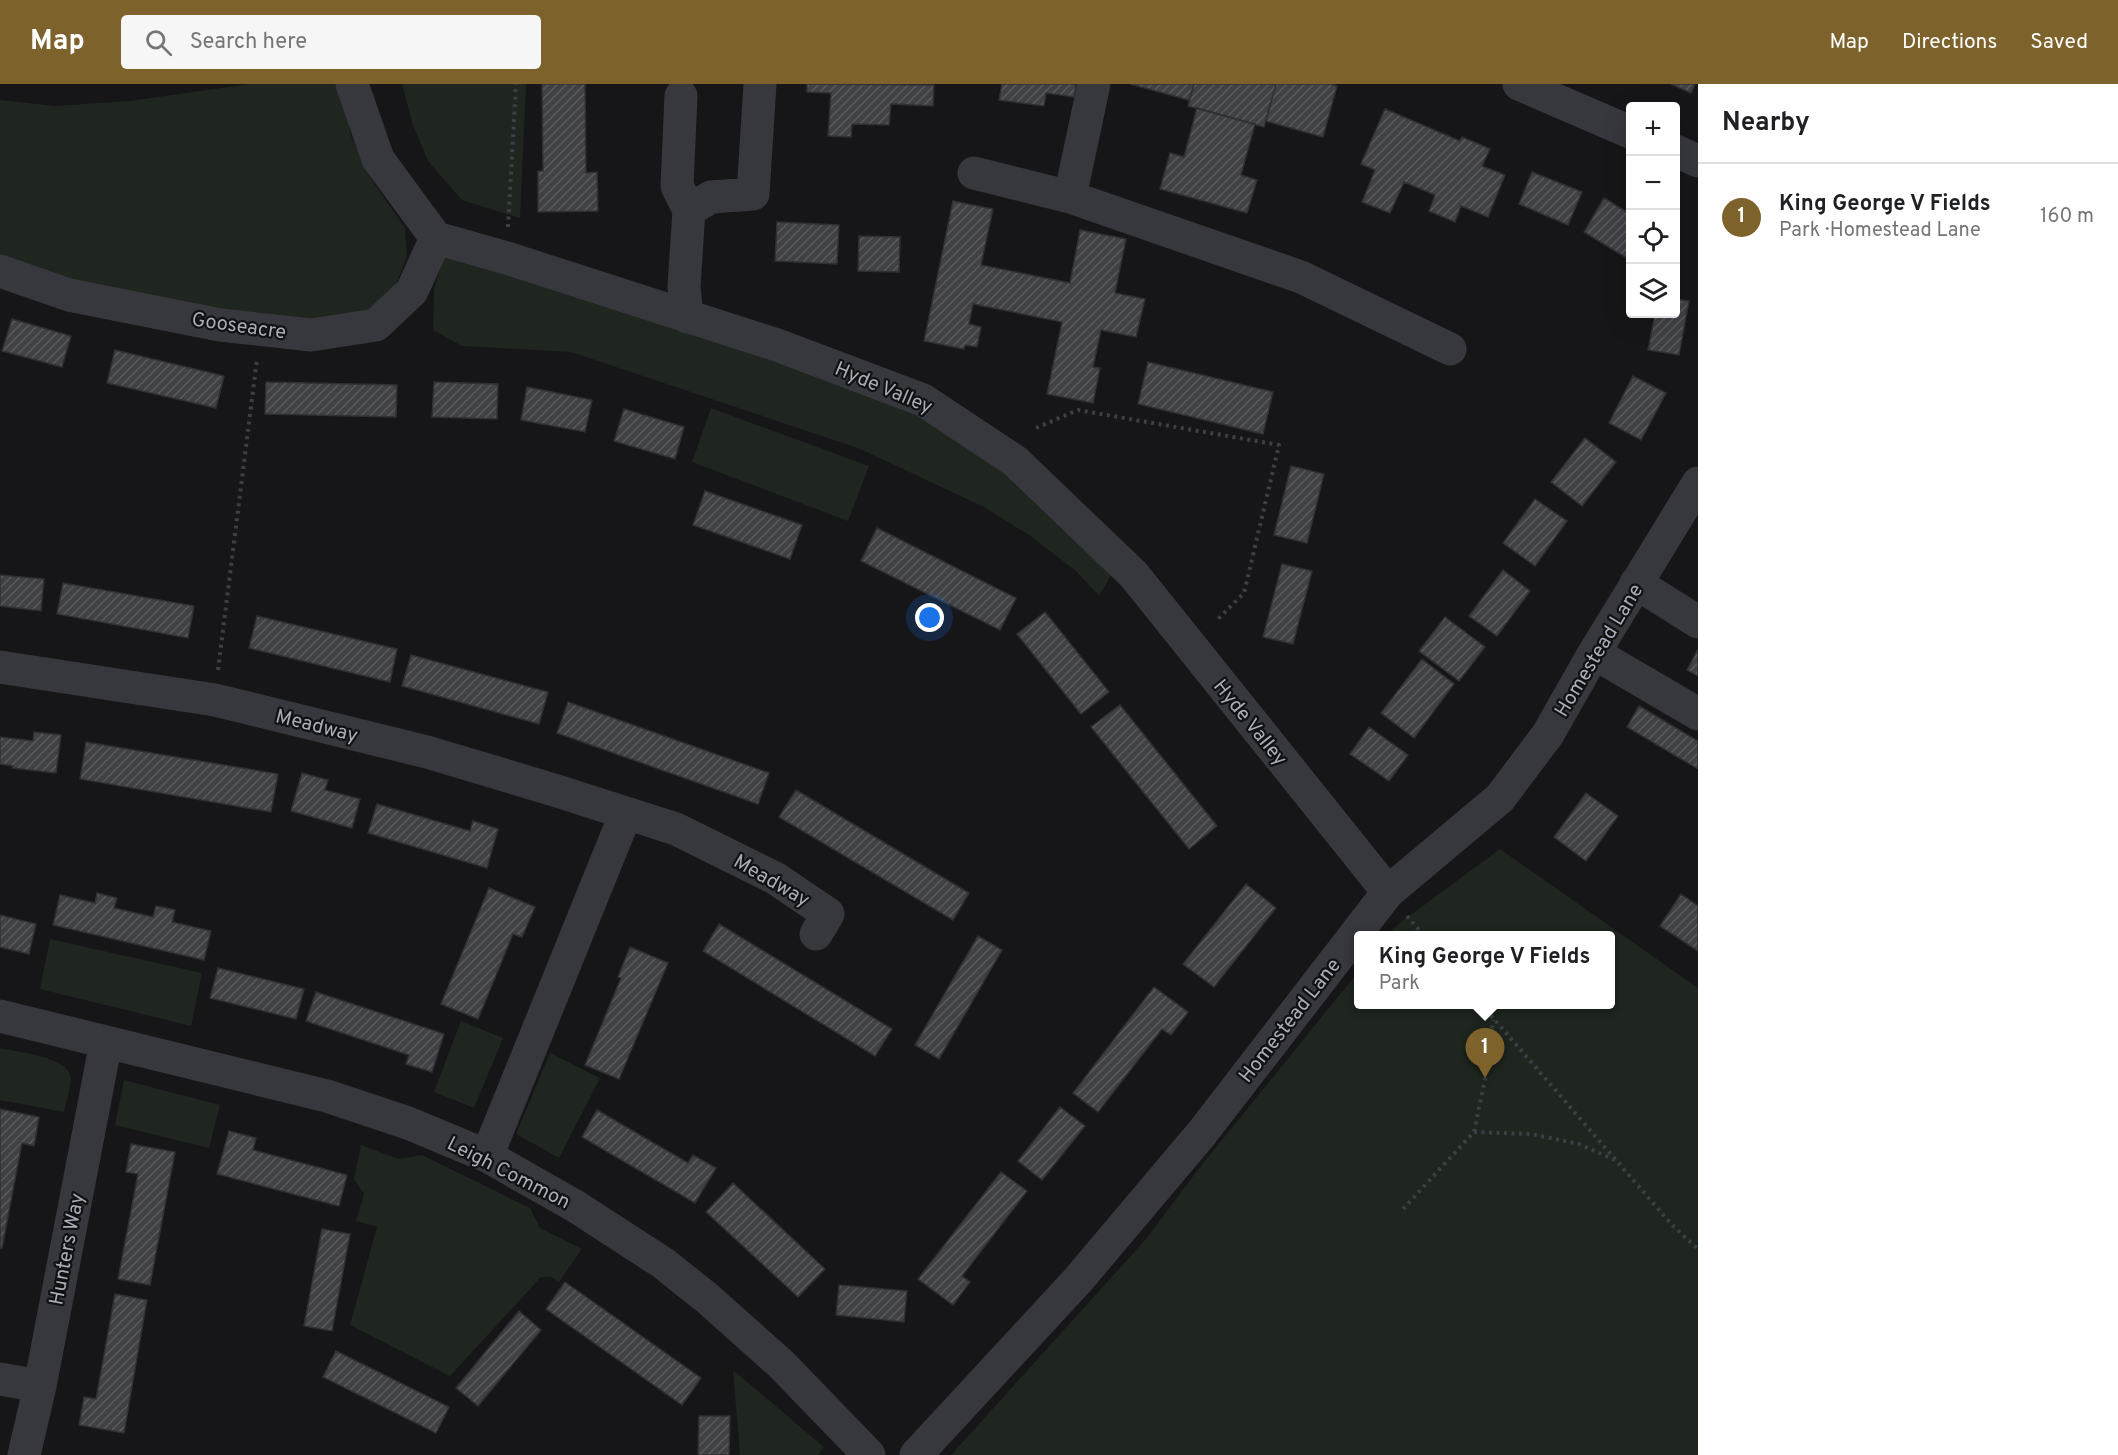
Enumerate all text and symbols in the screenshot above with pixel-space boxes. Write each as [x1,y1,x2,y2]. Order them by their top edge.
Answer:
search box [121,15,541,69]
text: Map [30,24,85,60]
icon: search [142,26,175,59]
text: Search here [190,29,307,56]
text: Map [1829,29,1869,56]
text: Directions [1902,29,1997,56]
text: Saved [2030,29,2088,56]
map controls [1626,102,1680,318]
button: + [1626,102,1680,156]
text: Nearby [1722,107,1810,140]
button: − [1626,156,1680,210]
text: King George V Fields [1779,191,1991,218]
text: 1 [1738,204,1746,230]
text: 160 m [2040,204,2094,230]
button: locate [1626,210,1680,264]
text: Park · Homestead Lane [1779,218,1981,244]
button: layers [1626,264,1680,318]
street label: Gooseacre [190,307,288,346]
street label: Hyde Valley [830,357,936,421]
street label: Homestead Lane [1550,580,1650,723]
your location [915,603,944,632]
street label: Hyde Valley [1207,675,1292,772]
street label: Meadway [273,704,360,750]
street label: Meadway [728,849,814,914]
popup [1354,931,1615,1009]
text: King George V Fields [1379,944,1590,971]
street label: Homestead Lane [1234,954,1347,1089]
text: Park [1379,971,1420,997]
pin: 1 [1466,1028,1504,1078]
street label: Leigh Common [442,1132,574,1216]
street label: Hunters Way [44,1191,92,1307]

